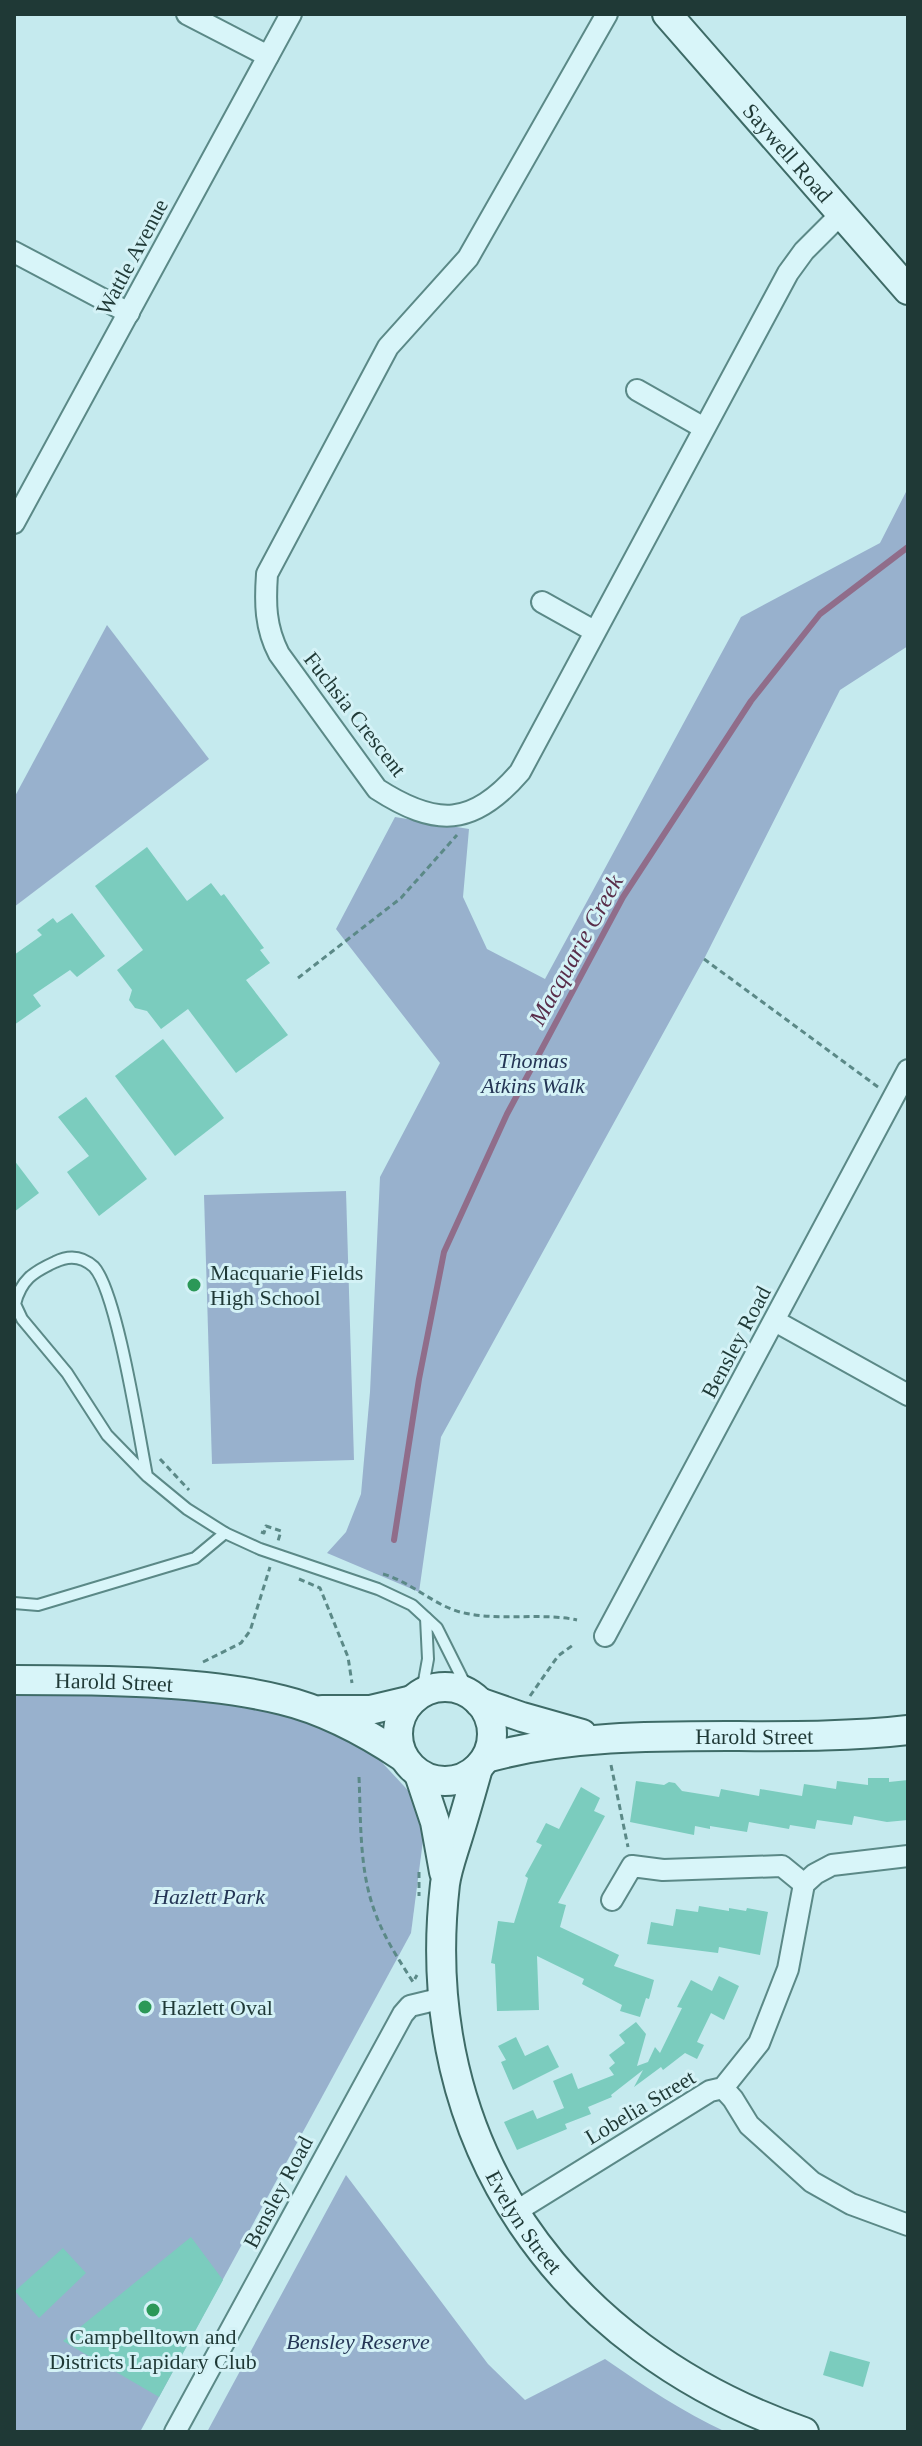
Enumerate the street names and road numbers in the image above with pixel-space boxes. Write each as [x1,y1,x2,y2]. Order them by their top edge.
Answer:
street label: Saywell Road [738,98,838,207]
street label: Wattle Avenue [91,195,173,319]
street label: Fuchsia Crescent [299,647,411,781]
street label: Bensley Road [696,1282,776,1402]
street label: Harold Street [55,1668,174,1696]
street label: Harold Street [695,1723,813,1749]
street label: Lobelia Street [580,2064,700,2150]
street label: Bensley Road [238,2132,318,2252]
street label: Evelyn Street [481,2166,568,2279]

